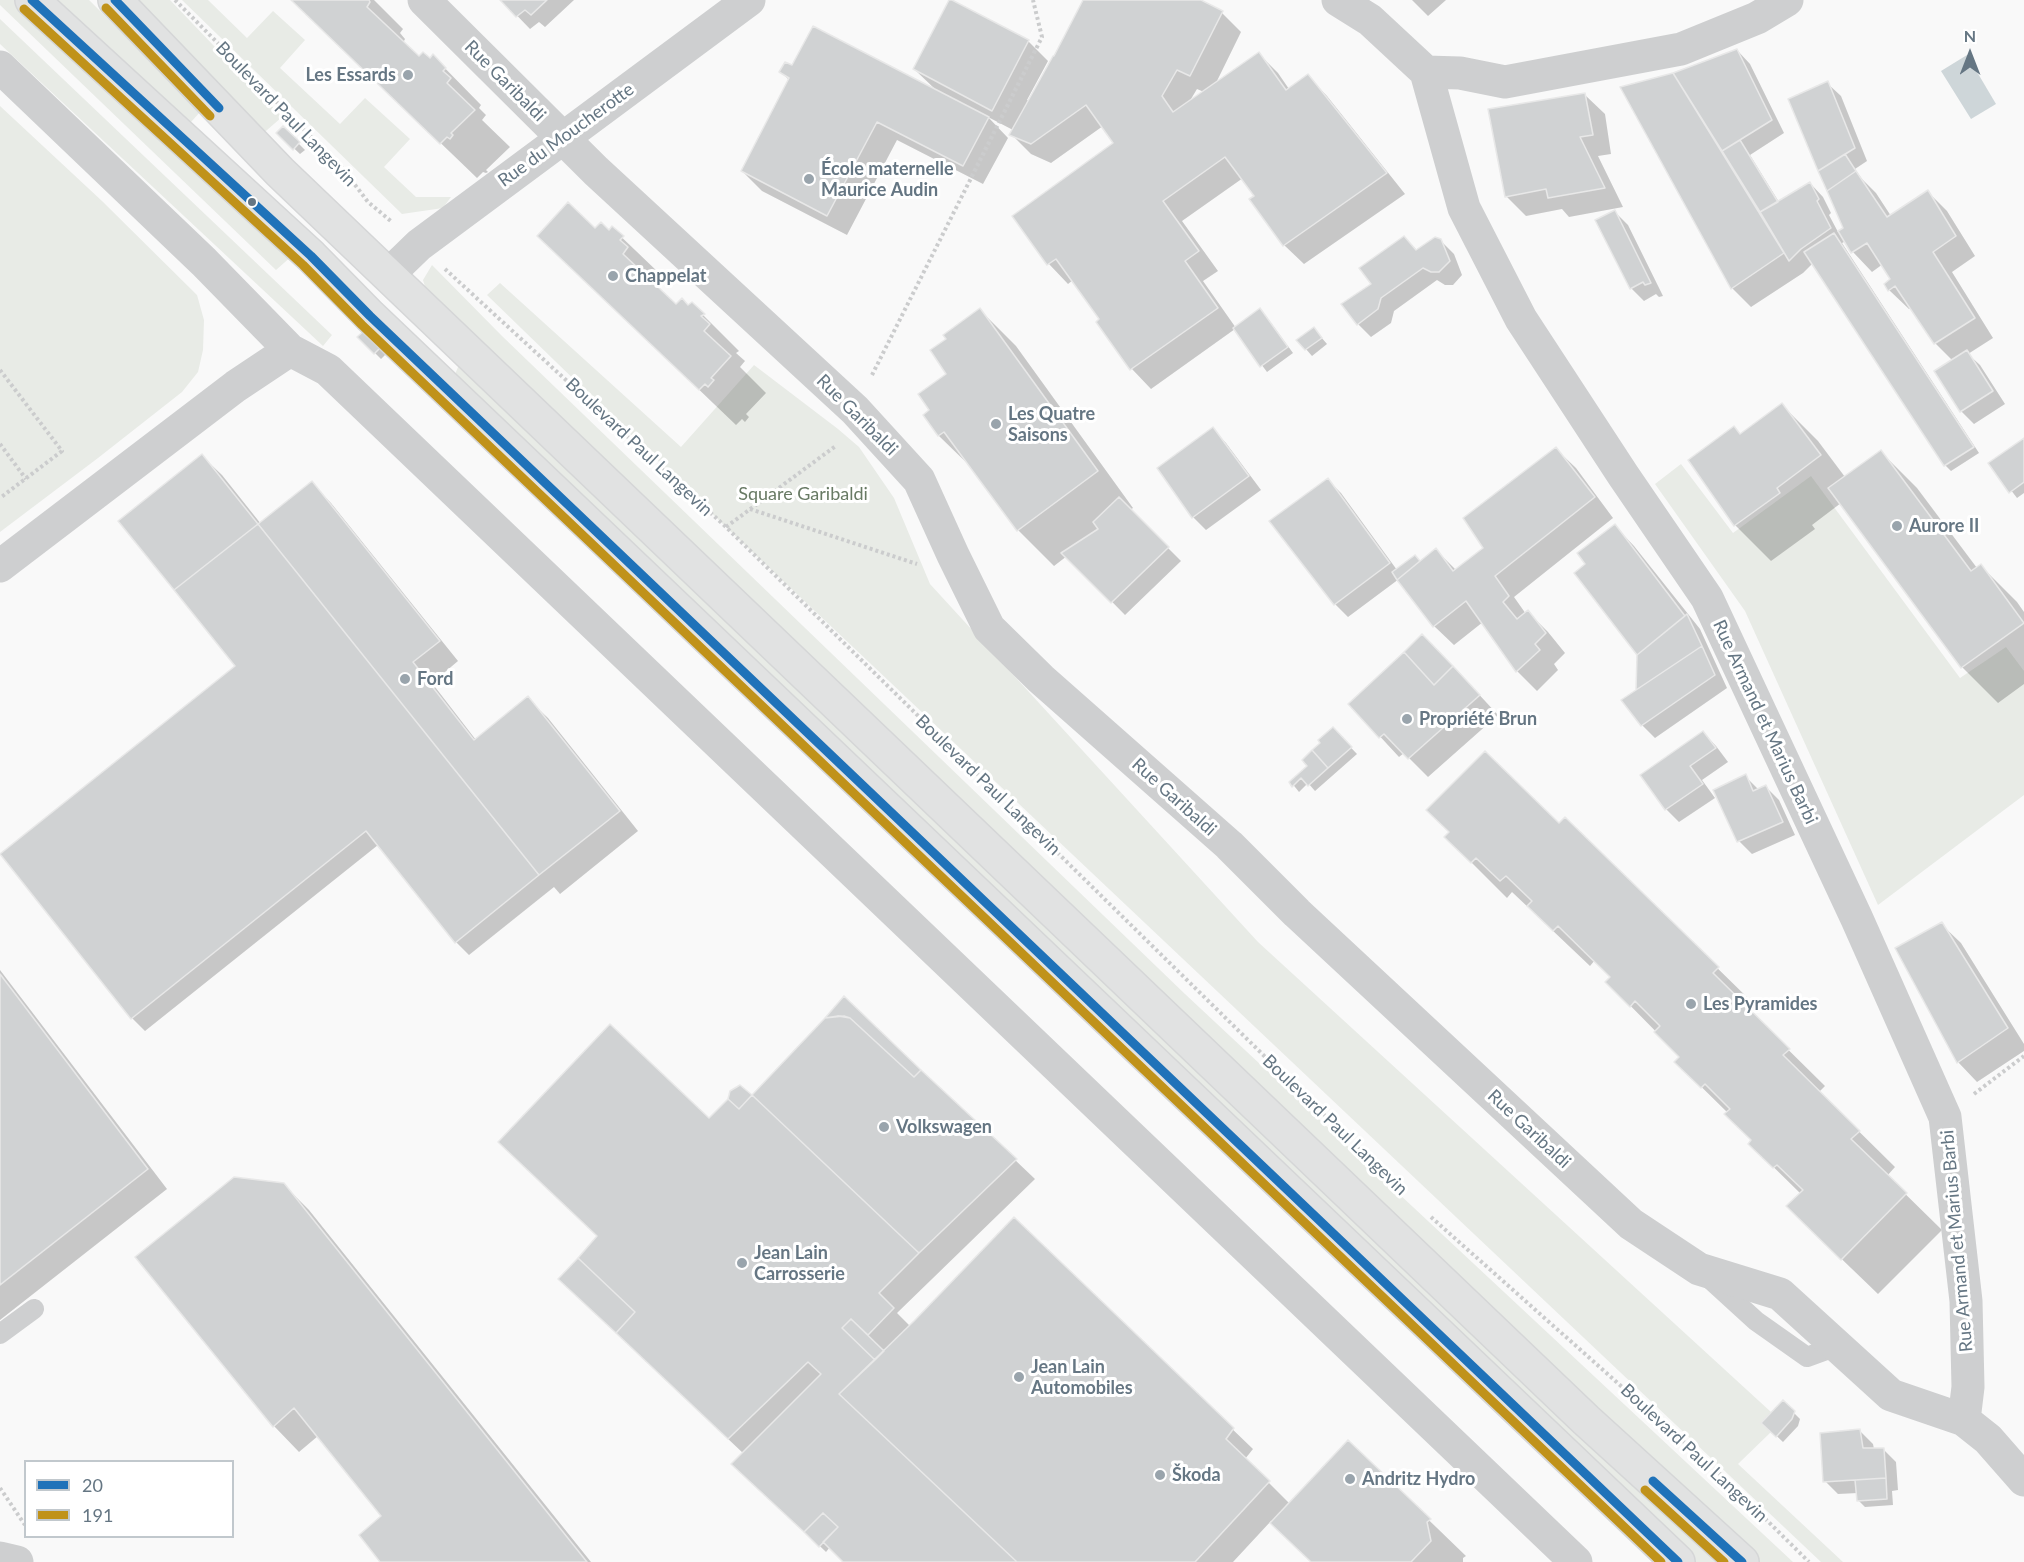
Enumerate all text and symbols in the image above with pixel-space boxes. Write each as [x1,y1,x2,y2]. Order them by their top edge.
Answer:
north arrow [1940,24,2000,84]
text: N [1964,26,1976,45]
street label: Rue Garibaldi [460,36,550,126]
street label: Boulevard Paul Langevin [211,37,361,191]
place label: Les Essards [305,64,396,86]
marker: Les Essards [401,68,415,82]
street label: Rue du Moucherotte [494,78,638,192]
place label: École maternelle Maurice Audin [821,158,954,201]
marker: École maternelle Maurice Audin [802,172,816,186]
unlabelled marker [246,196,258,208]
place label: Chappelat [625,265,706,287]
marker: Chappelat [606,269,620,283]
street label: Rue Garibaldi [812,370,902,460]
street label: Boulevard Paul Langevin [561,373,717,521]
place label: Les Quatre Saisons [1008,403,1095,446]
marker: Les Quatre Saisons [989,417,1003,431]
park label: Square Garibaldi [738,483,868,505]
place label: Aurore II [1909,515,1979,537]
marker: Aurore II [1890,519,1904,533]
street label: Rue Armand et Marius Barbi [1708,616,1822,828]
place label: Ford [417,668,453,690]
marker: Ford [398,672,412,686]
place label: Propriété Brun [1419,708,1537,730]
street label: Boulevard Paul Langevin [911,710,1065,860]
marker: Propriété Brun [1400,712,1414,726]
street label: Rue Garibaldi [1128,754,1220,840]
place label: Les Pyramides [1703,993,1818,1015]
marker: Les Pyramides [1684,997,1698,1011]
street label: Boulevard Paul Langevin [1258,1050,1412,1200]
street label: Rue Garibaldi [1483,1085,1575,1173]
place label: Volkswagen [896,1116,992,1138]
marker: Volkswagen [877,1120,891,1134]
street label: Rue Armand et Marius Barbi [1937,1129,1977,1353]
place label: Jean Lain Carrosserie [754,1242,845,1284]
marker: Jean Lain Carrosserie [735,1256,749,1270]
place label: Jean Lain Automobiles [1031,1356,1133,1398]
marker: Jean Lain Automobiles [1012,1370,1026,1384]
street label: Boulevard Paul Langevin [1616,1379,1772,1527]
legend [24,1460,234,1538]
place label: Škoda [1172,1464,1221,1486]
marker: Škoda [1153,1468,1167,1482]
place label: Andritz Hydro [1362,1468,1475,1490]
marker: Andritz Hydro [1343,1472,1357,1486]
text: 20 [82,1474,103,1496]
text: 191 [82,1504,113,1526]

